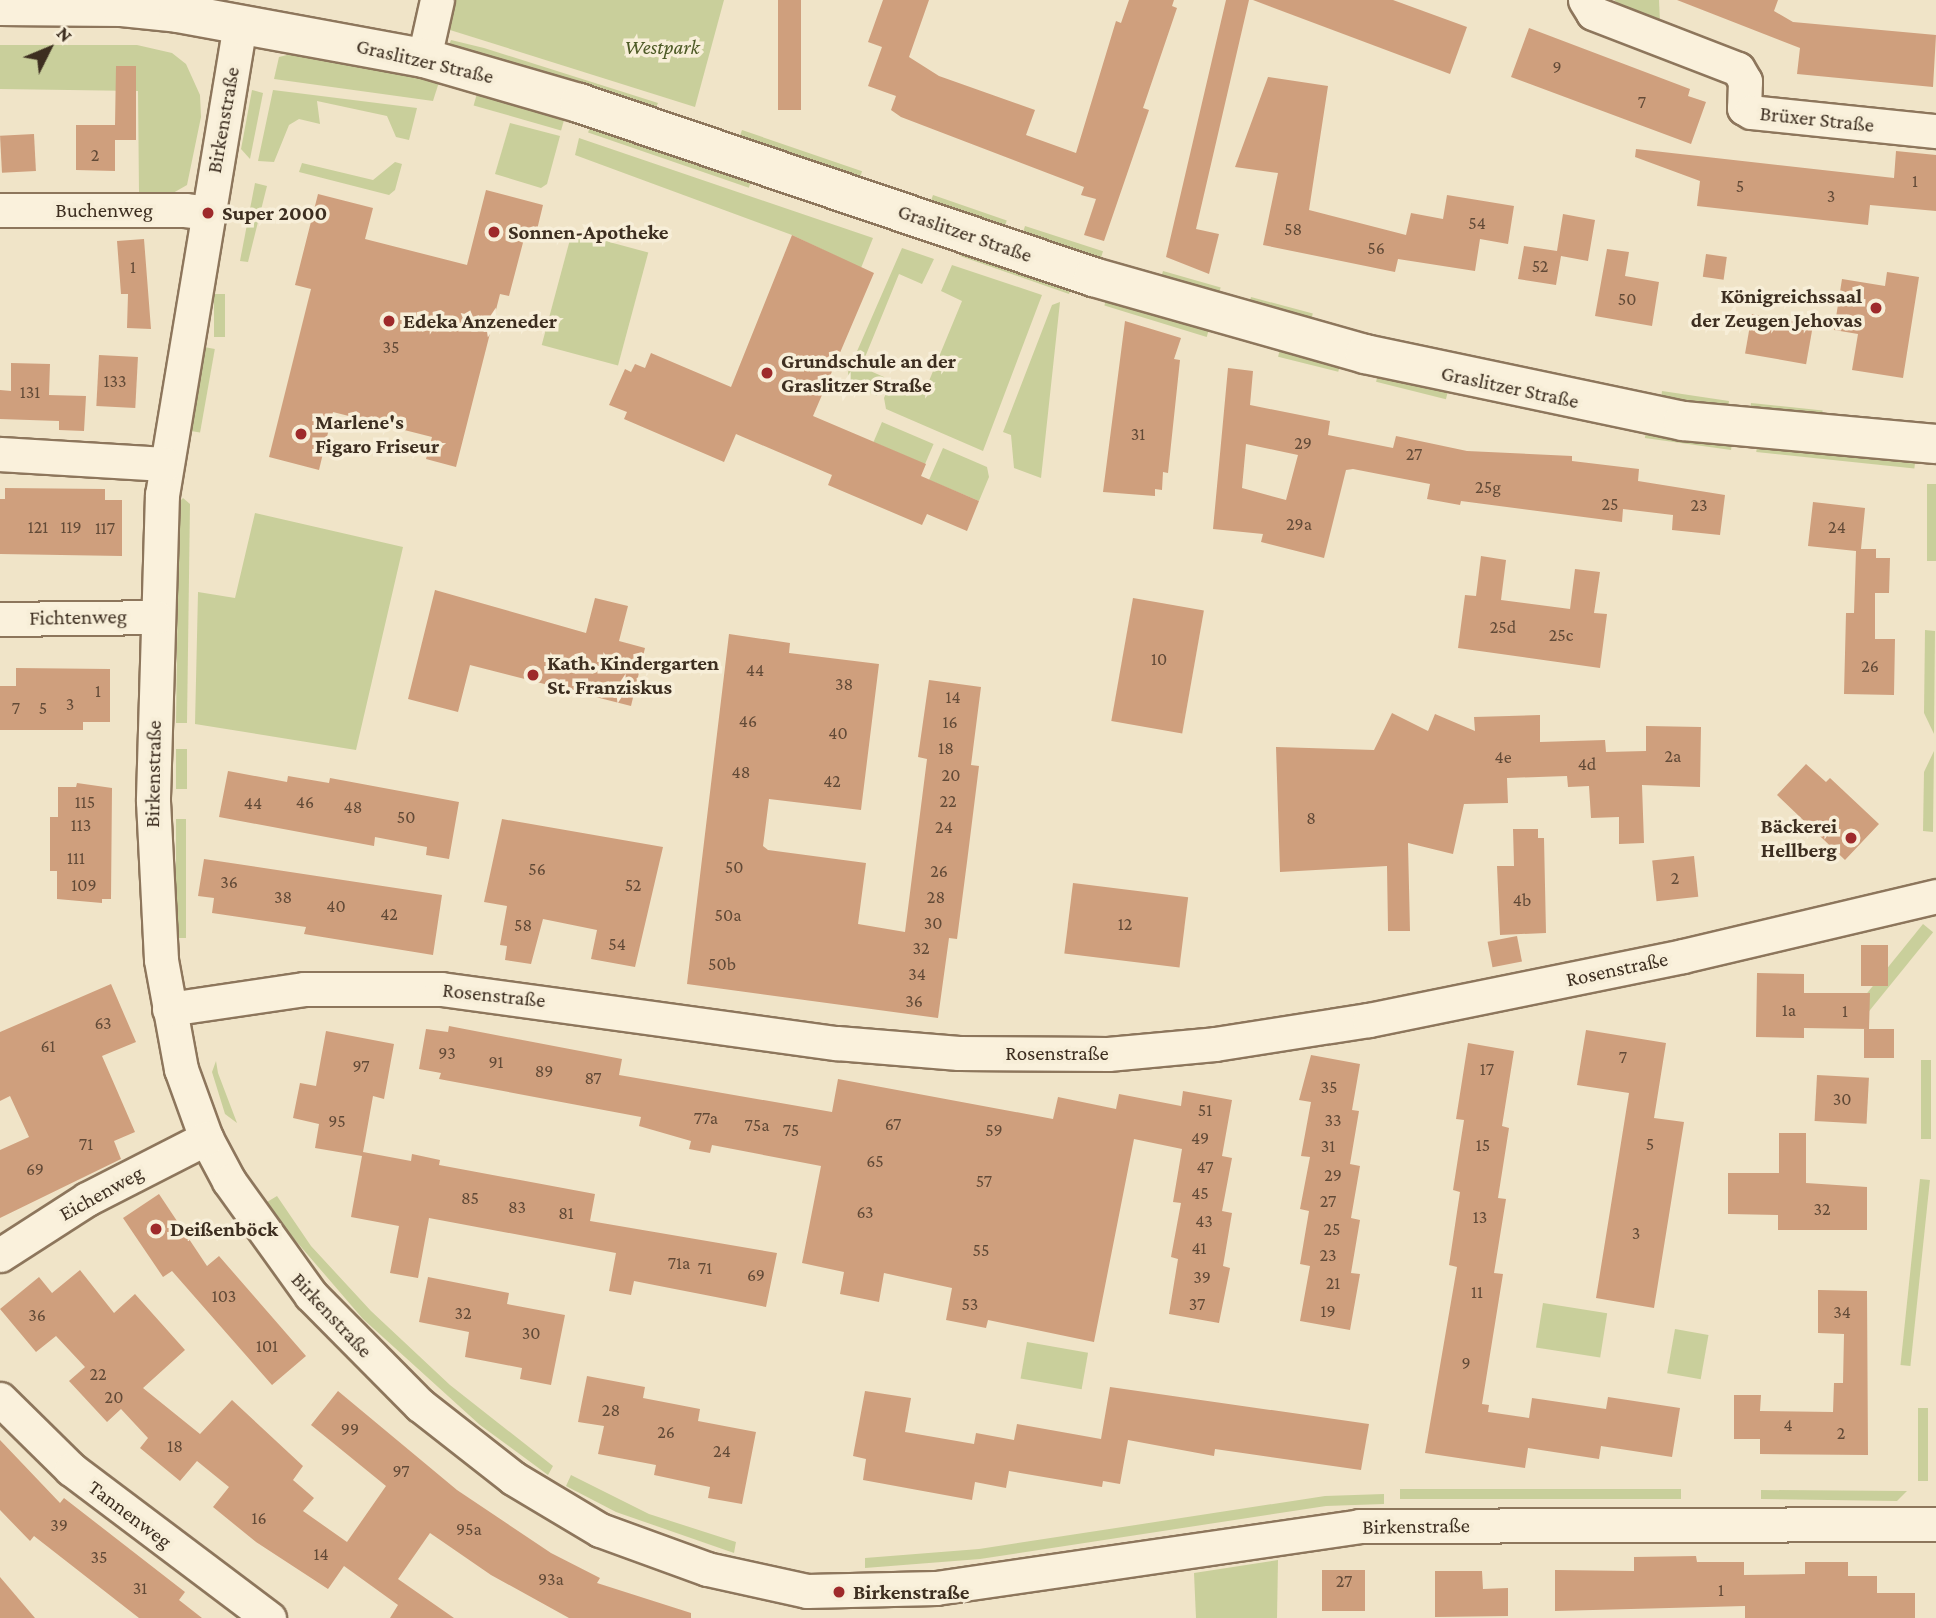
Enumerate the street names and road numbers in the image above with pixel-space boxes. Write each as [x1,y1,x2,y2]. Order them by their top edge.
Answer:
street label: Graslitzer Straße [354,33,496,89]
street label: Birkenstraße [201,65,245,175]
street label: Brüxer Straße [1759,100,1875,138]
street label: Buchenweg [55,197,153,223]
street label: Graslitzer Straße [895,198,1035,268]
street label: Graslitzer Straße [1439,360,1581,414]
street label: Fichtenweg [29,604,127,630]
street label: Birkenstraße [139,720,167,828]
street label: Rosenstraße [1564,946,1670,992]
street label: Rosenstraße [441,977,547,1013]
street label: Rosenstraße [1005,1040,1109,1066]
street label: Eichenweg [55,1160,147,1226]
street label: Birkenstraße [286,1267,378,1363]
street label: Tannenweg [83,1474,177,1554]
street label: Birkenstraße [1362,1512,1470,1540]

